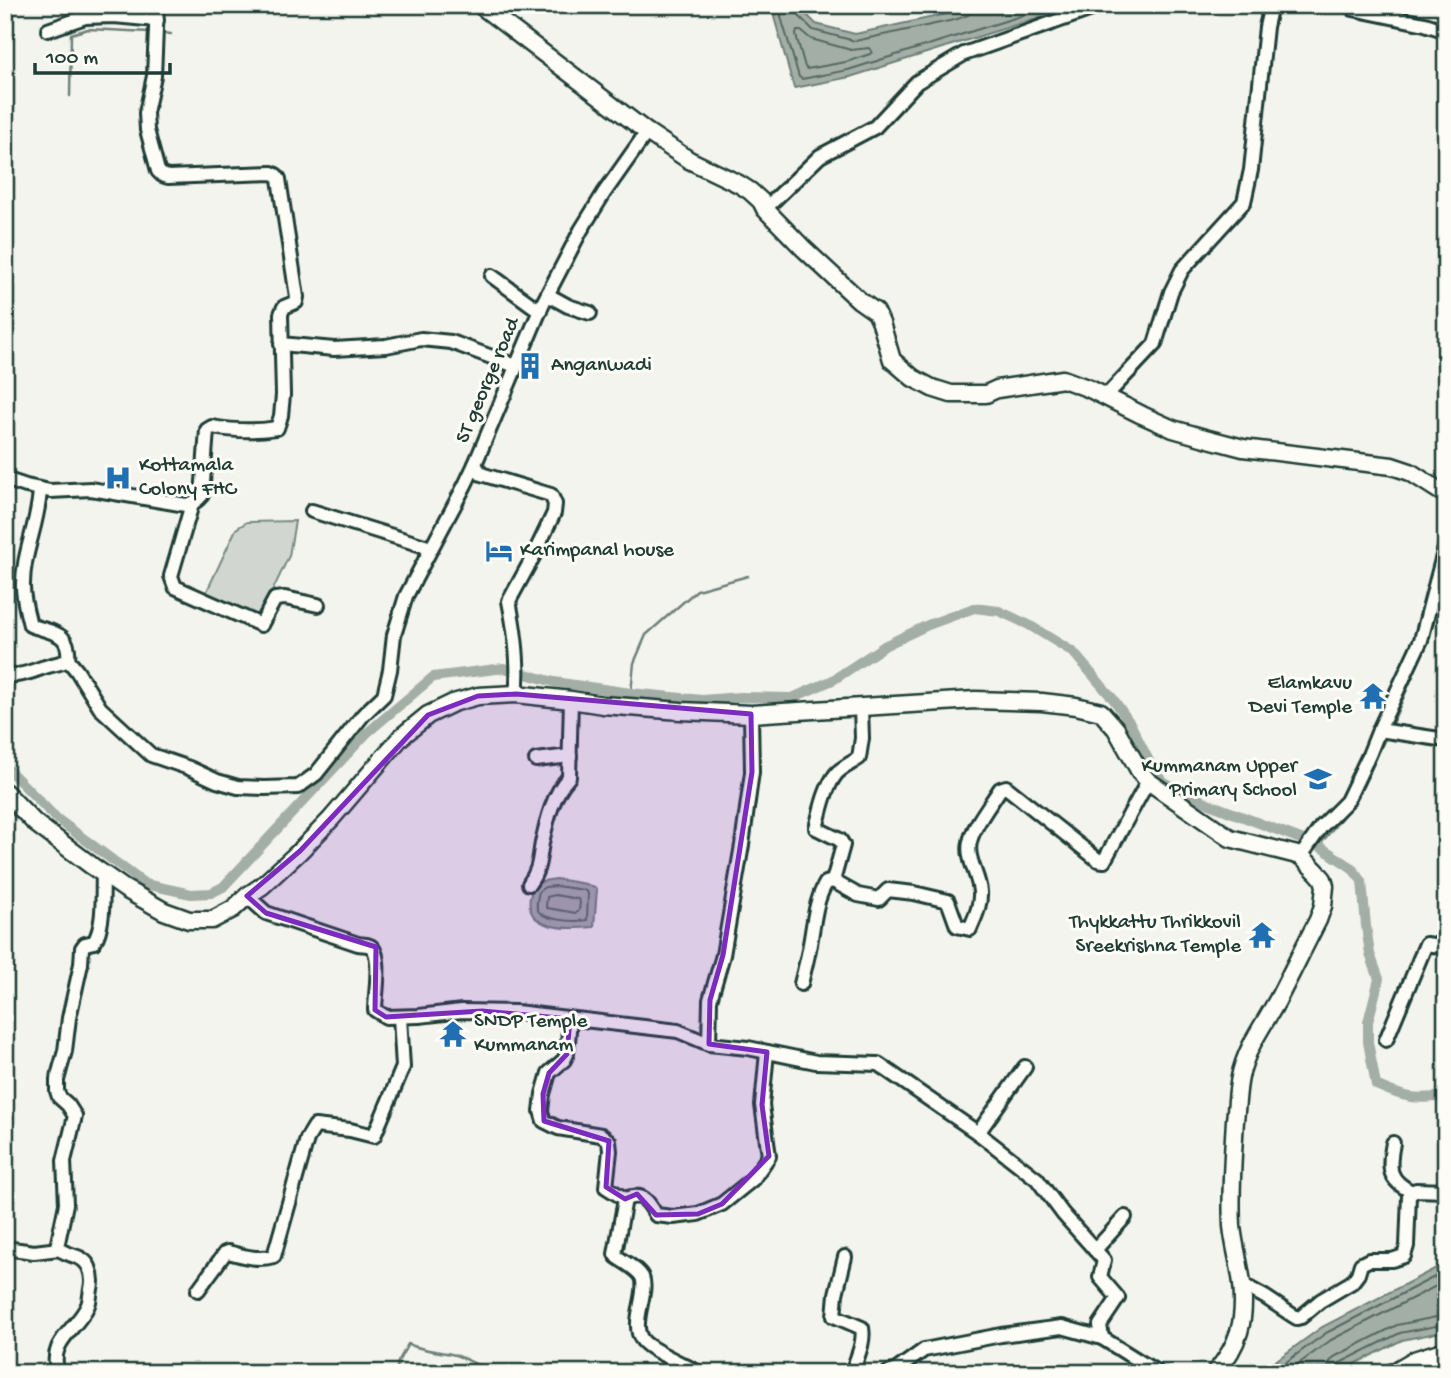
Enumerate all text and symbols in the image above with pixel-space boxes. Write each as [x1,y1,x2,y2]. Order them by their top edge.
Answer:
scale bar [35,32,170,76]
text: 100 m [45,47,98,72]
street label: ST george road [451,313,527,448]
building icon: Anganwadi [515,351,545,381]
place label: Anganwadi [551,354,652,379]
place label: Kottamala Colony FHC [139,454,238,503]
hospital icon: Kottamala Colony FHC [103,463,133,493]
hotel icon: Karimpanal house [484,536,514,566]
place label: Karimpanal house [520,539,675,564]
place label: Elamkavu Devi Temple [1247,672,1353,721]
temple icon: Elamkavu Devi Temple [1358,681,1388,711]
place label: Kummanam Upper Primary School [1142,755,1299,804]
school or university icon: Kummanam Upper Primary School [1303,764,1333,794]
place label: Thykkattu Thrikkovil Sreekrishna Temple [1069,911,1242,960]
temple icon: Thykkattu Thrikkovil Sreekrishna Temple [1247,920,1277,950]
place label: SNDP Temple Kummanam [474,1010,588,1059]
temple icon: SNDP Temple Kummanam [438,1019,468,1049]

